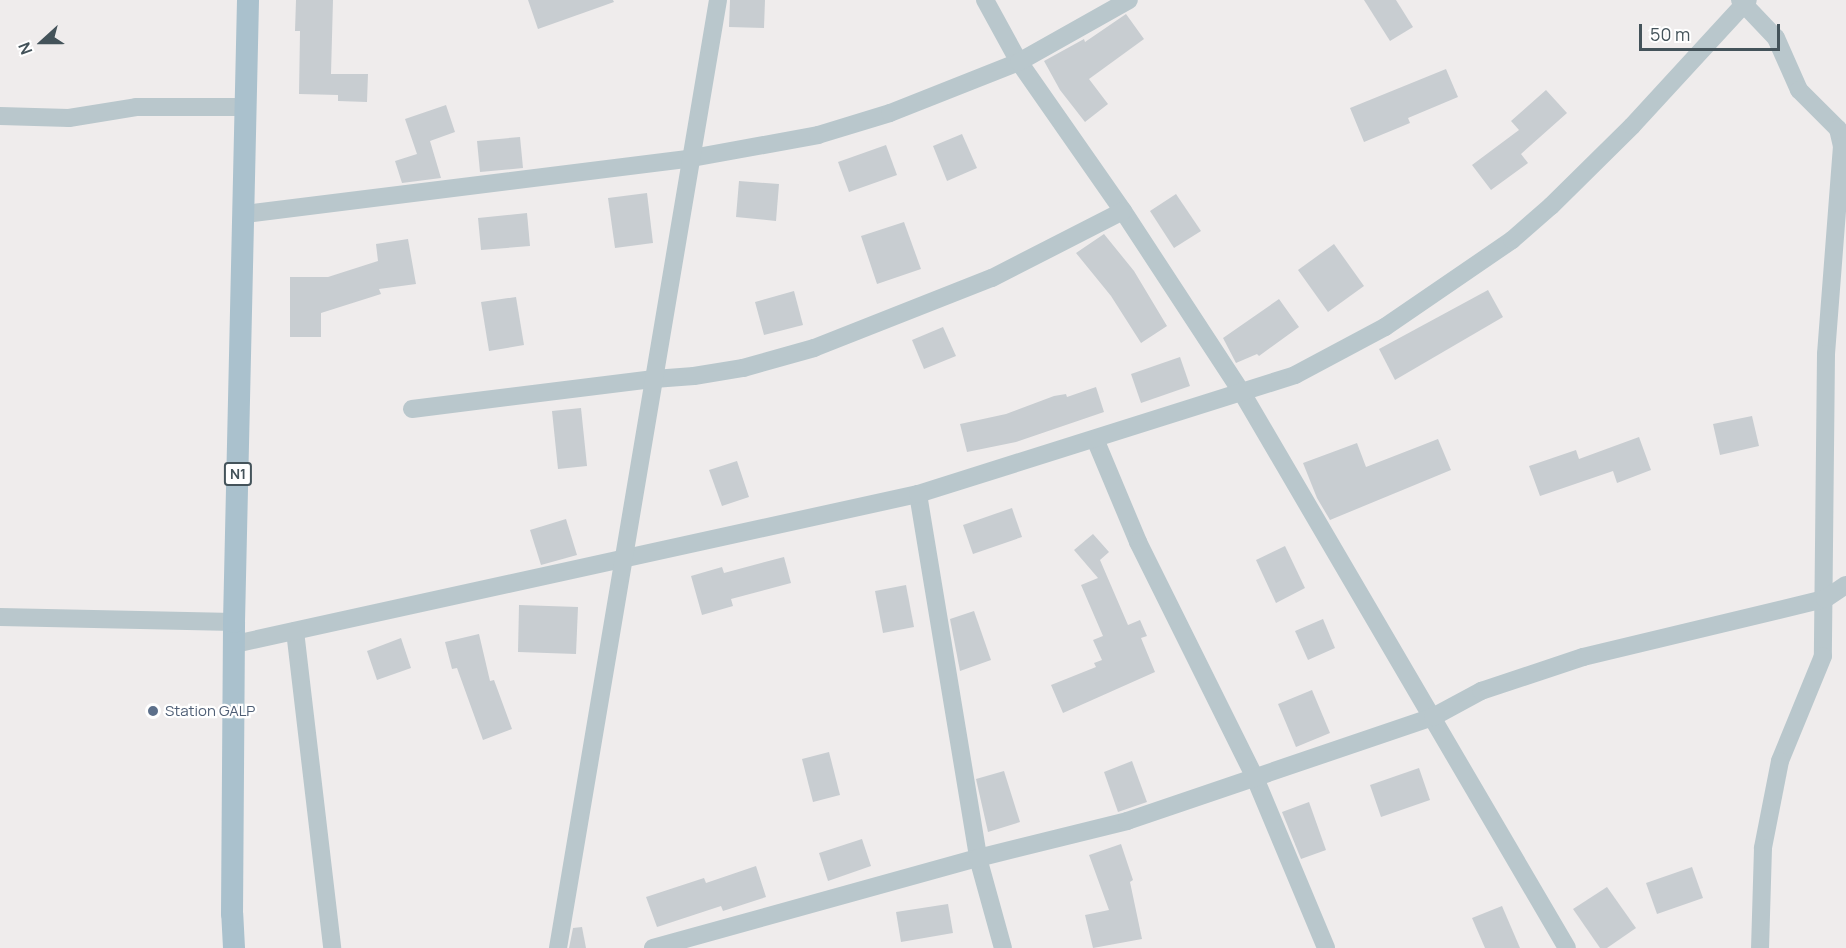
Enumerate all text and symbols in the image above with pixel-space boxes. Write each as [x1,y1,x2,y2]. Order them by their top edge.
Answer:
north arrow [12,12,72,72]
scale bar [1642,12,1783,50]
text: 50 m [1650,22,1690,46]
text: N [13,39,38,58]
road number: N1 [223,463,253,485]
place label: Station GALP [165,702,255,720]
marker: Station GALP [146,704,160,718]

